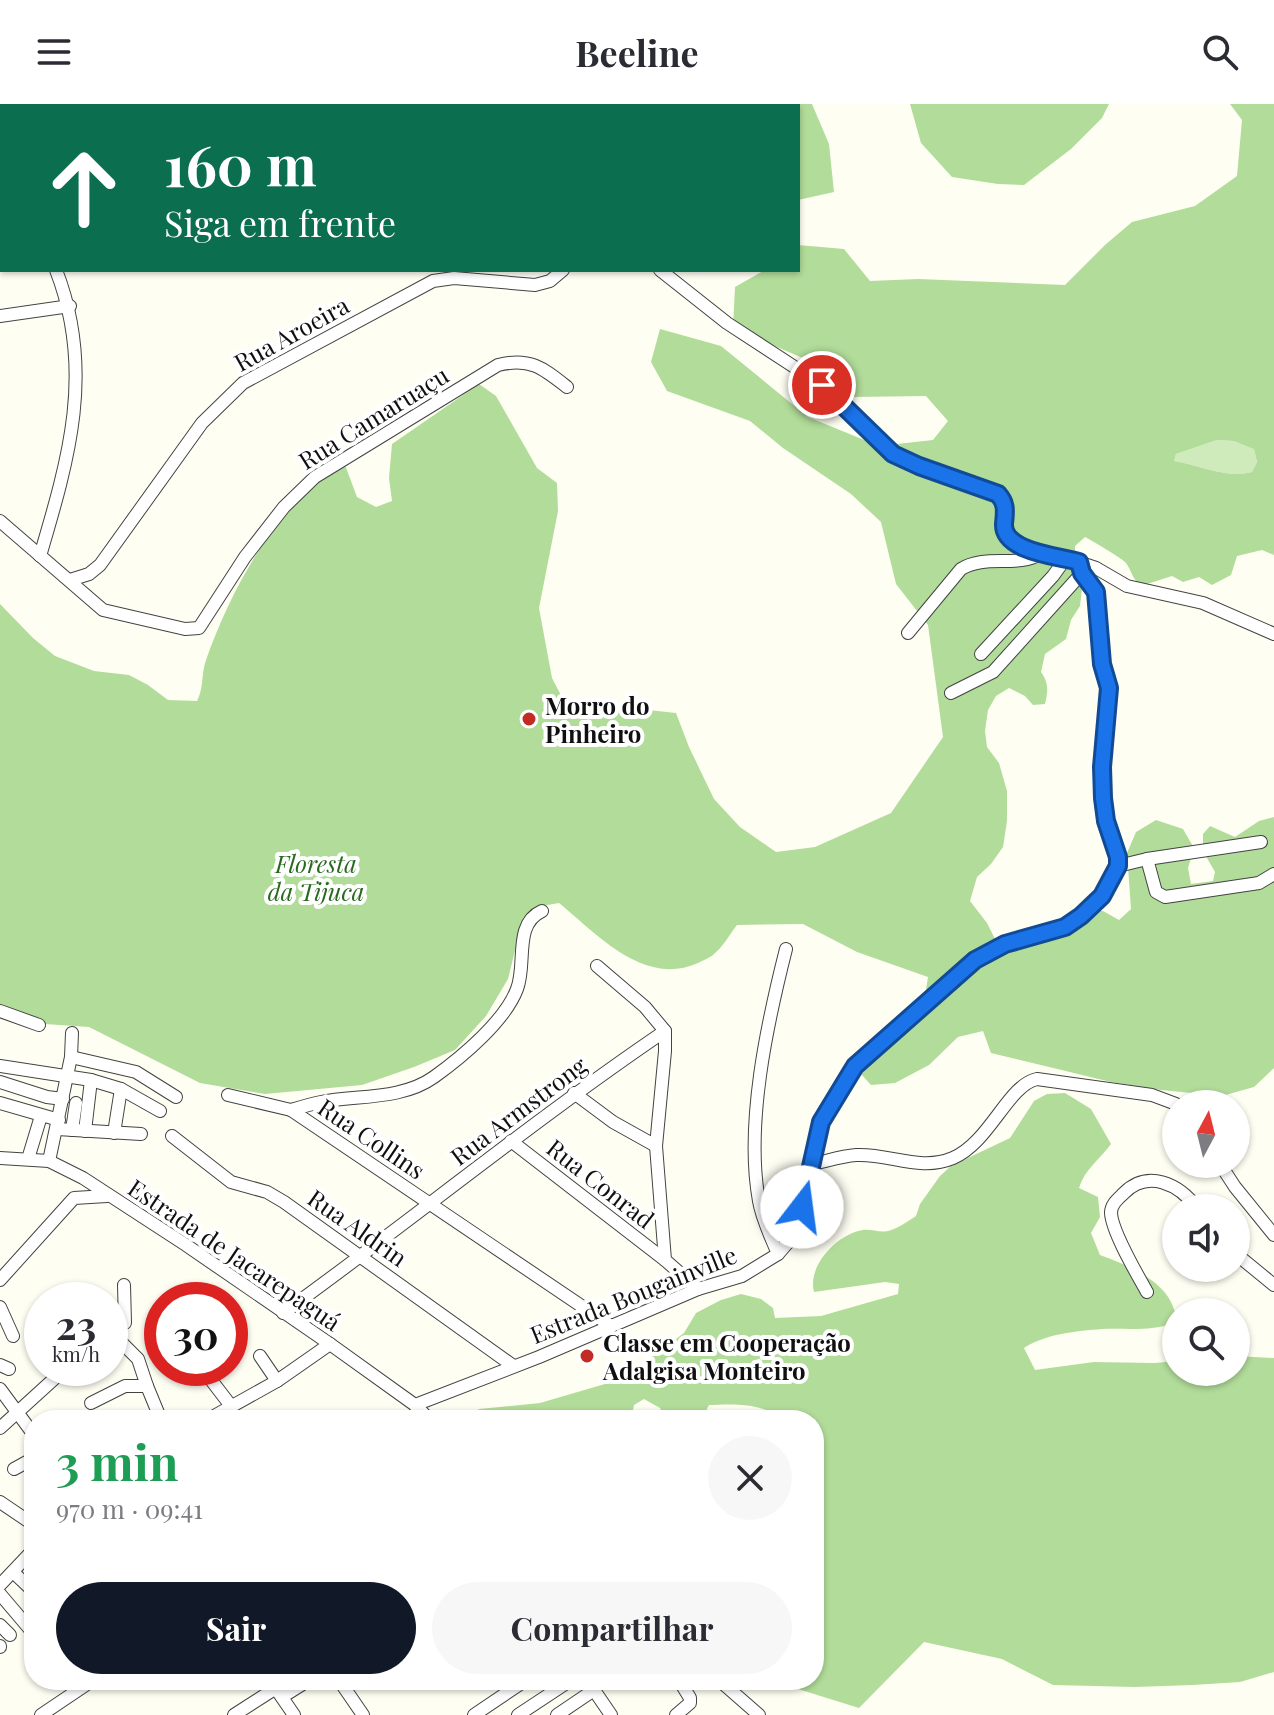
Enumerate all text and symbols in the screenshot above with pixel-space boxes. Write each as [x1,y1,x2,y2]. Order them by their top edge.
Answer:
text: Beeline [575,28,699,76]
icon: menu [32,30,76,74]
icon: search [1198,30,1242,74]
text: 160 m [164,126,317,201]
icon: ahead [32,136,136,240]
text: Siga em frente [164,198,396,246]
street label: Rua Aroeira [228,288,354,378]
pin [788,351,856,419]
street label: Rua Camaruaçu [292,358,454,476]
icon: arrive [800,363,844,407]
place label: Morro do Pinheiro [545,689,650,749]
marker: Morro do Pinheiro [520,710,538,728]
park label: Floresta da Tijuca [268,847,364,907]
street label: Rua Armstrong [443,1048,593,1172]
north arrow [1162,1090,1250,1178]
map controls [1162,1090,1250,1386]
street label: Rua Collins [312,1091,432,1185]
street label: Rua Conrad [541,1131,661,1235]
position arrow [760,1165,844,1249]
street label: Estrada de Jacarepaguá [123,1171,348,1337]
street label: Rua Aldrin [302,1181,414,1273]
button: sound [1162,1194,1250,1282]
street label: Estrada Bougainville [525,1238,741,1350]
speed limit sign: 30 [144,1282,248,1386]
text: 23 [56,1297,96,1350]
button: search [1162,1298,1250,1386]
place label: Classe em Cooperação Adalgisa Monteiro [602,1326,851,1386]
text: km/h [52,1340,100,1367]
marker: Classe em Cooperação Adalgisa Monteiro [578,1347,596,1365]
text: 3 min [56,1429,178,1493]
button: close [708,1436,792,1520]
text: 970 m · 09:41 [56,1491,203,1526]
button: Sair [56,1582,416,1674]
button: Compartilhar [432,1582,792,1674]

